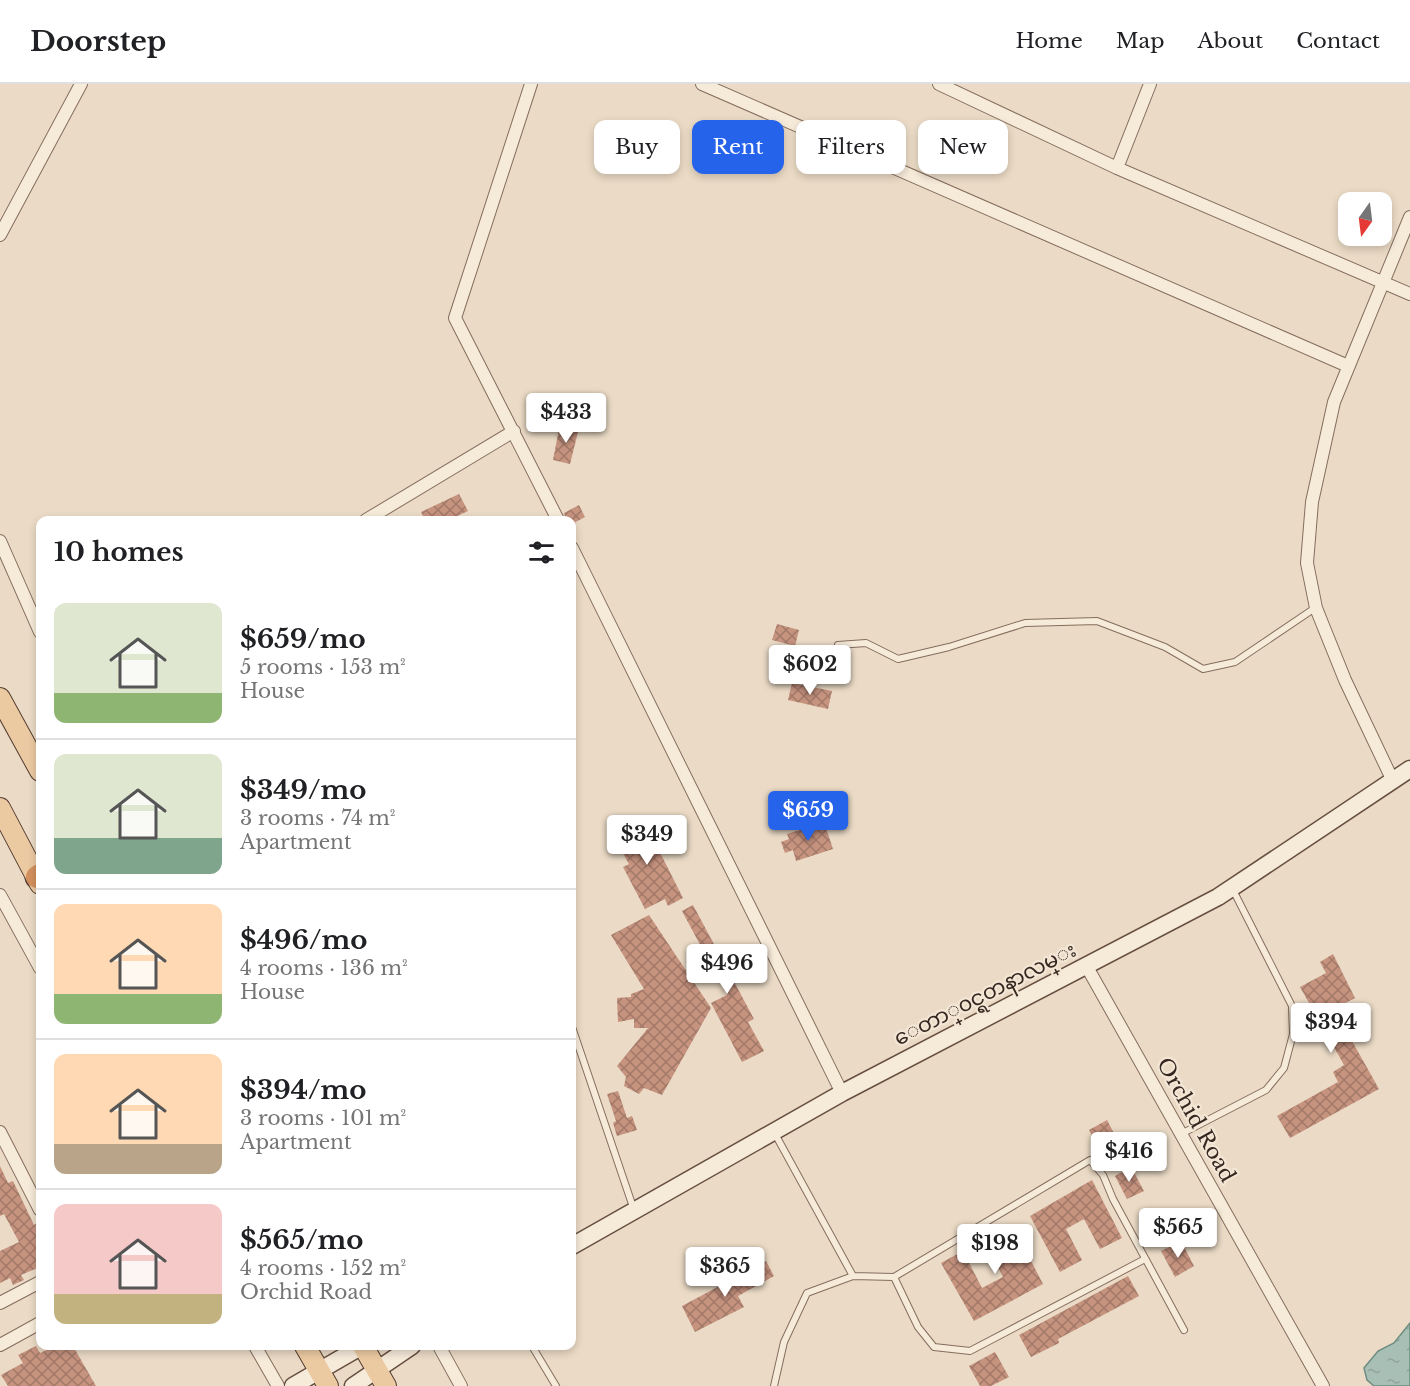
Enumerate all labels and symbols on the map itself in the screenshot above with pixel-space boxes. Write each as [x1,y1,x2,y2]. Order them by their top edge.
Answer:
north arrow [1338,192,1392,246]
pin: $433 [530,393,602,444]
pin: $602 [774,645,846,696]
pin: $659 [772,791,844,842]
pin: $349 [611,815,683,866]
street label: ေတာ္၀င္ရတနာလမ္း [889,937,1083,1055]
pin: $496 [691,944,763,995]
pin: $394 [1295,1003,1367,1054]
street label: Orchid Road [1151,1053,1241,1187]
pin: $416 [1093,1132,1165,1183]
pin: $565 [1142,1208,1214,1259]
pin: $198 [959,1224,1031,1275]
pin: $365 [689,1247,761,1298]

